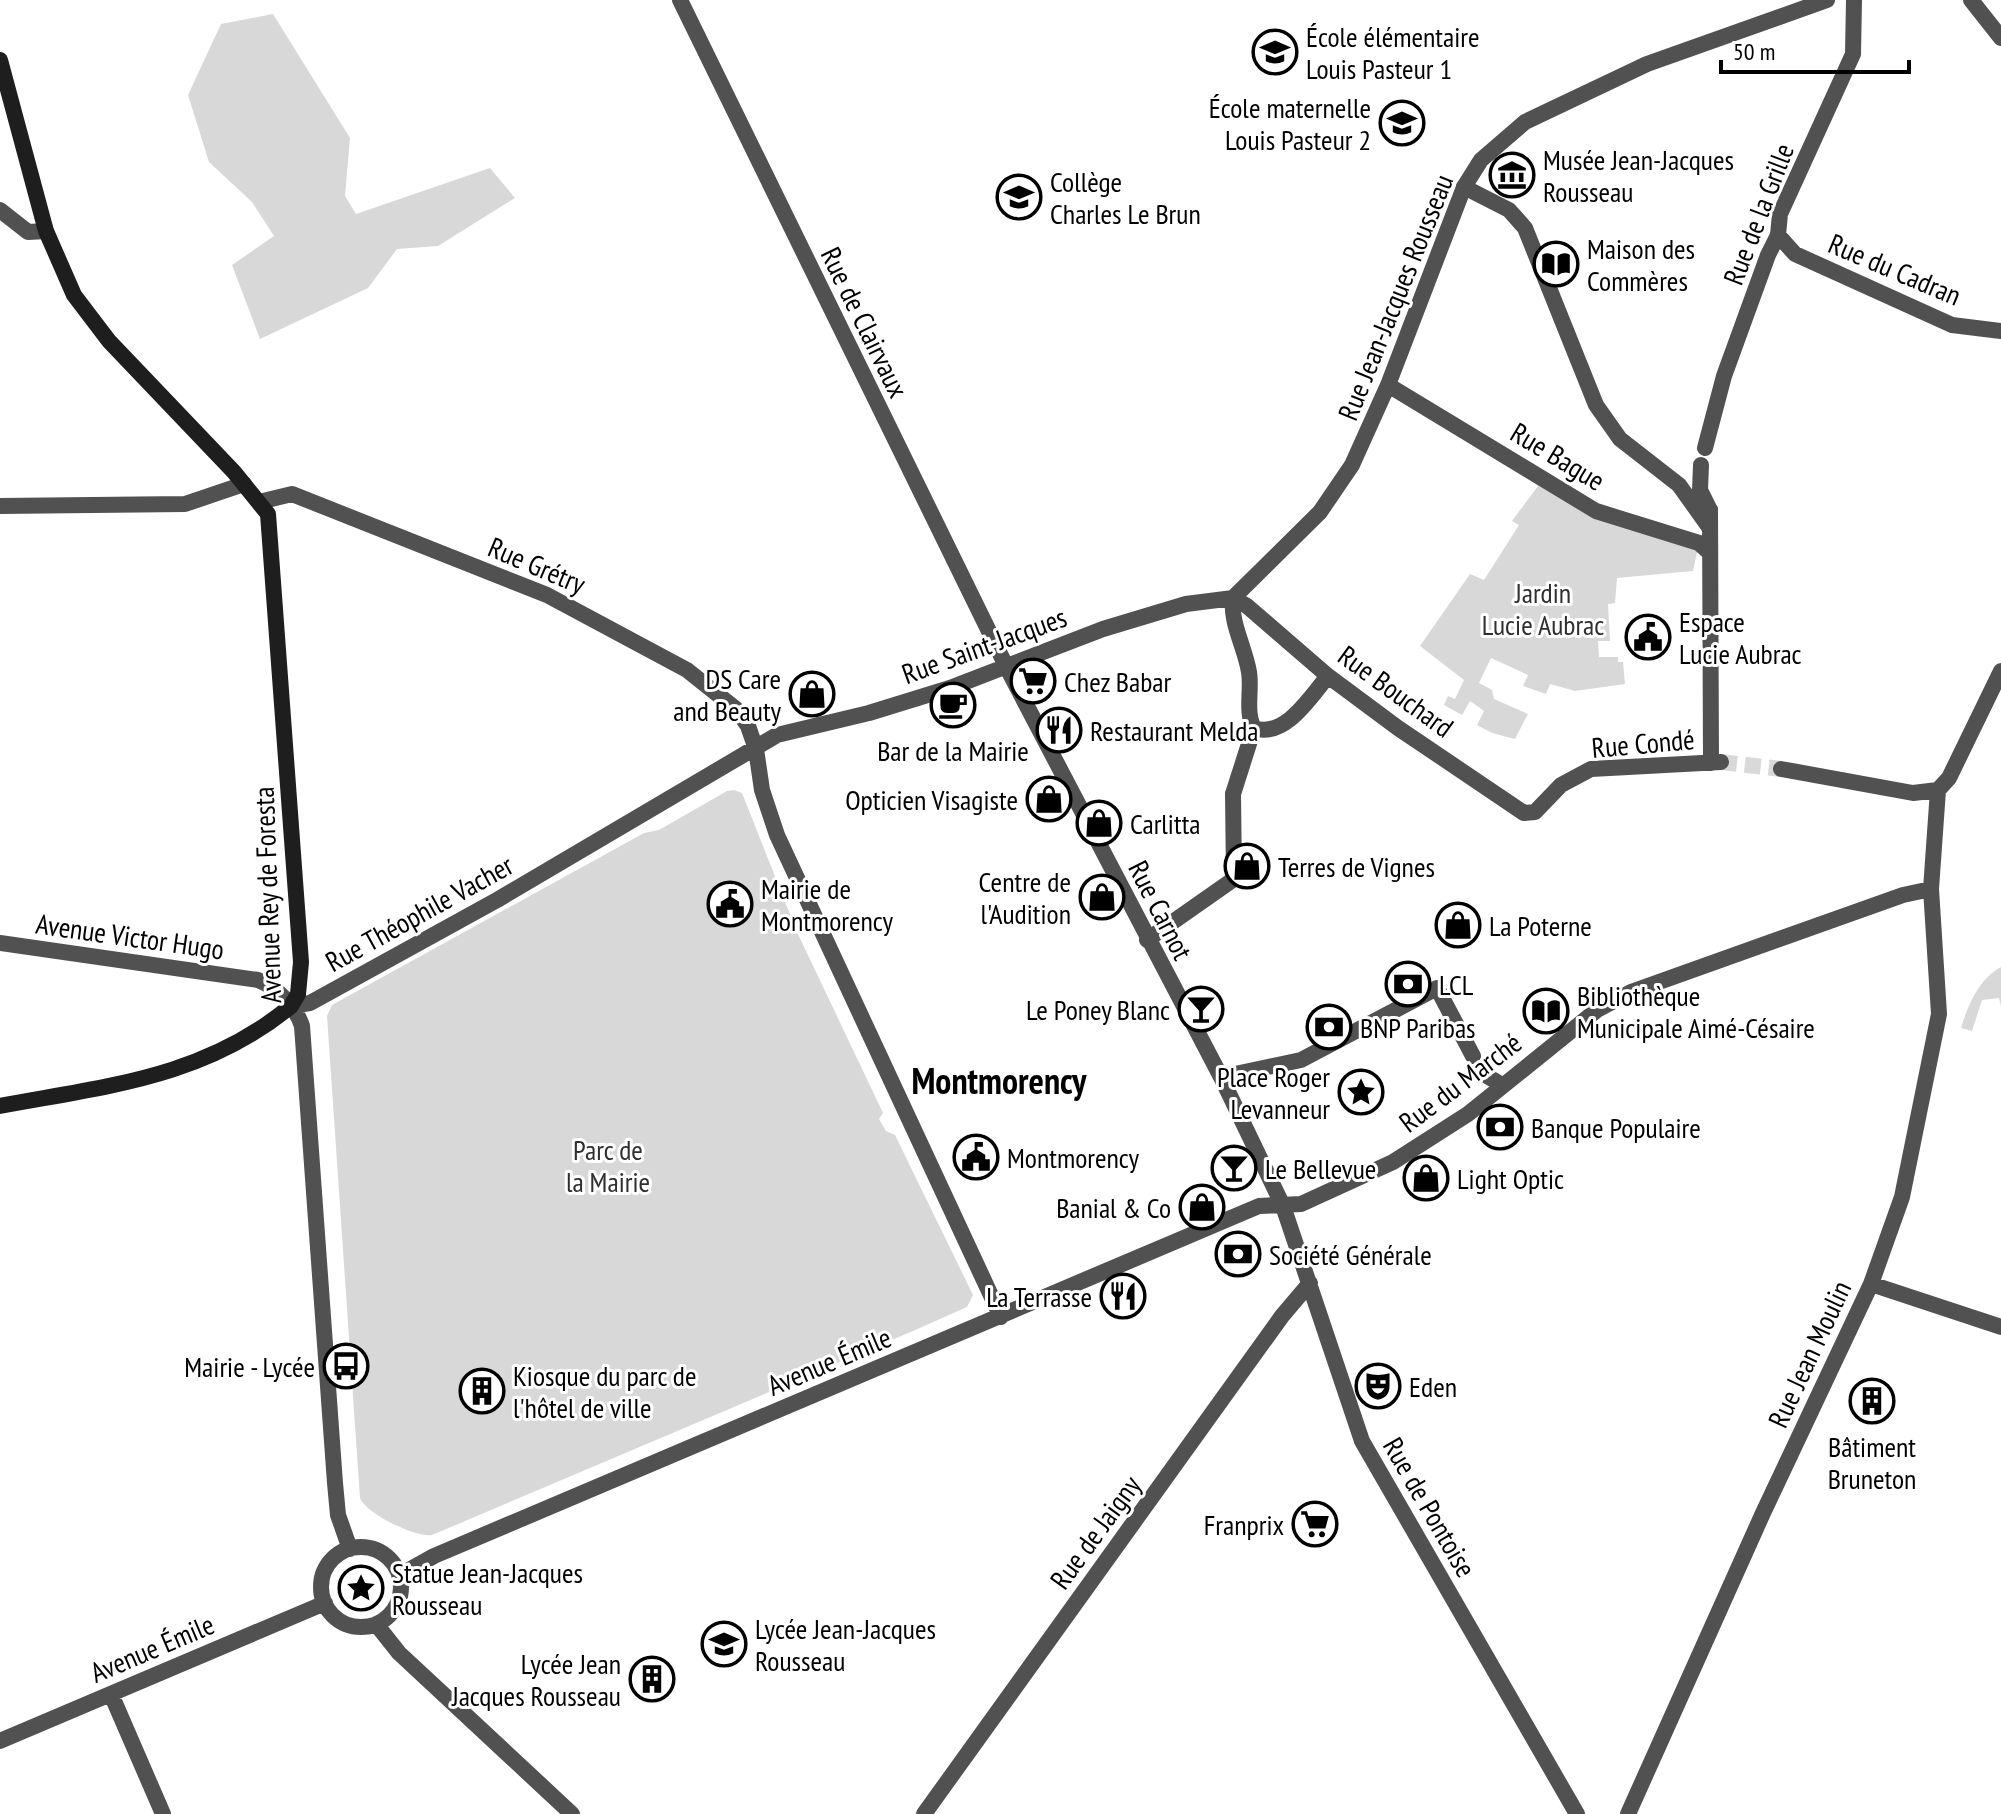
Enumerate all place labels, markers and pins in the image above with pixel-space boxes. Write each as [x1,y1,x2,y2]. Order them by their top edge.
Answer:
place label: École élémentaire Louis Pasteur 1 [1306,18,1480,87]
school or university icon: École élémentaire Louis Pasteur 1 [1251,28,1299,76]
place label: École maternelle Louis Pasteur 2 [1209,89,1371,158]
school or university icon: École maternelle Louis Pasteur 2 [1378,99,1426,147]
place label: Musée Jean-Jacques Rousseau [1543,141,1734,210]
museum icon: Musée Jean-Jacques Rousseau [1488,151,1536,199]
place label: Collège Charles Le Brun [1050,163,1201,232]
school or university icon: Collège Charles Le Brun [995,173,1043,221]
place label: Maison des Commères [1587,230,1695,299]
library icon: Maison des Commères [1532,240,1580,288]
place label: Espace Lucie Aubrac [1679,603,1802,672]
public building icon: Espace Lucie Aubrac [1624,613,1672,661]
supermarket icon: Chez Babar [1009,657,1057,705]
place label: DS Care and Beauty [673,660,781,729]
place label: Chez Babar [1064,663,1172,700]
shop icon: DS Care and Beauty [788,670,836,718]
cafe icon: Bar de la Mairie [929,681,977,729]
restaurant icon: Restaurant Melda [1035,706,1083,754]
place label: Restaurant Melda [1090,712,1258,749]
place label: Bar de la Mairie [877,732,1029,769]
shop icon: Opticien Visagiste [1025,775,1073,823]
place label: Opticien Visagiste [845,781,1018,818]
shop icon: Carlitta [1075,799,1123,847]
place label: Carlitta [1130,805,1201,842]
shop icon: Terres de Vignes [1223,842,1271,890]
place label: Terres de Vignes [1278,848,1435,885]
place label: Centre de l'Audition [979,863,1071,932]
place label: Mairie de Montmorency [761,870,893,939]
shop icon: Centre de l'Audition [1078,873,1126,921]
public building icon: Mairie de Montmorency [706,880,754,928]
shop icon: La Poterne [1434,901,1482,949]
place label: La Poterne [1489,907,1592,944]
bank icon: LCL [1384,960,1432,1008]
place label: LCL [1439,966,1474,1003]
place label: Bibliothèque Municipale Aimé-Césaire [1577,977,1815,1046]
bar icon: Le Poney Blanc [1177,985,1225,1033]
library icon: Bibliothèque Municipale Aimé-Césaire [1522,987,1570,1035]
place label: Le Poney Blanc [1026,991,1170,1028]
bank icon: BNP Paribas [1305,1003,1353,1051]
place label: BNP Paribas [1360,1009,1476,1046]
place label: Place Roger Levanneur [1217,1058,1330,1127]
place icon: Place Roger Levanneur [1337,1068,1385,1116]
bank icon: Banque Populaire [1476,1103,1524,1151]
place label: Banque Populaire [1531,1109,1701,1146]
public building icon: Montmorency [952,1133,1000,1181]
place label: Montmorency [1007,1139,1139,1176]
bar icon: Le Bellevue [1210,1144,1258,1192]
place label: Le Bellevue [1265,1150,1376,1187]
shop icon: Light Optic [1402,1154,1450,1202]
place label: Light Optic [1457,1160,1564,1197]
shop icon: Banial & Co [1178,1183,1226,1231]
place label: Banial & Co [1056,1189,1171,1226]
bank icon: Société Générale [1214,1230,1262,1278]
place label: Société Générale [1269,1236,1432,1273]
restaurant icon: La Terrasse [1099,1272,1147,1320]
place label: La Terrasse [986,1278,1092,1315]
bus stop icon: Mairie - Lycée [322,1342,370,1390]
place label: Mairie - Lycée [184,1348,315,1385]
place label: Kiosque du parc de l'hôtel de ville [513,1357,697,1426]
theatre icon: Eden [1354,1362,1402,1410]
building icon: Kiosque du parc de l'hôtel de ville [458,1367,506,1415]
place label: Eden [1409,1368,1457,1405]
building icon: Bâtiment Bruneton [1848,1377,1896,1425]
place label: Bâtiment Bruneton [1828,1428,1916,1497]
supermarket icon: Franprix [1291,1500,1339,1548]
place label: Franprix [1204,1506,1284,1543]
place label: Statue Jean-Jacques Rousseau [392,1554,583,1623]
place icon: Statue Jean-Jacques Rousseau [337,1564,385,1612]
place label: Lycée Jean-Jacques Rousseau [755,1610,936,1679]
school or university icon: Lycée Jean-Jacques Rousseau [700,1620,748,1668]
place label: Lycée Jean Jacques Rousseau [451,1645,621,1714]
building icon: Lycée Jean Jacques Rousseau [628,1655,676,1703]

